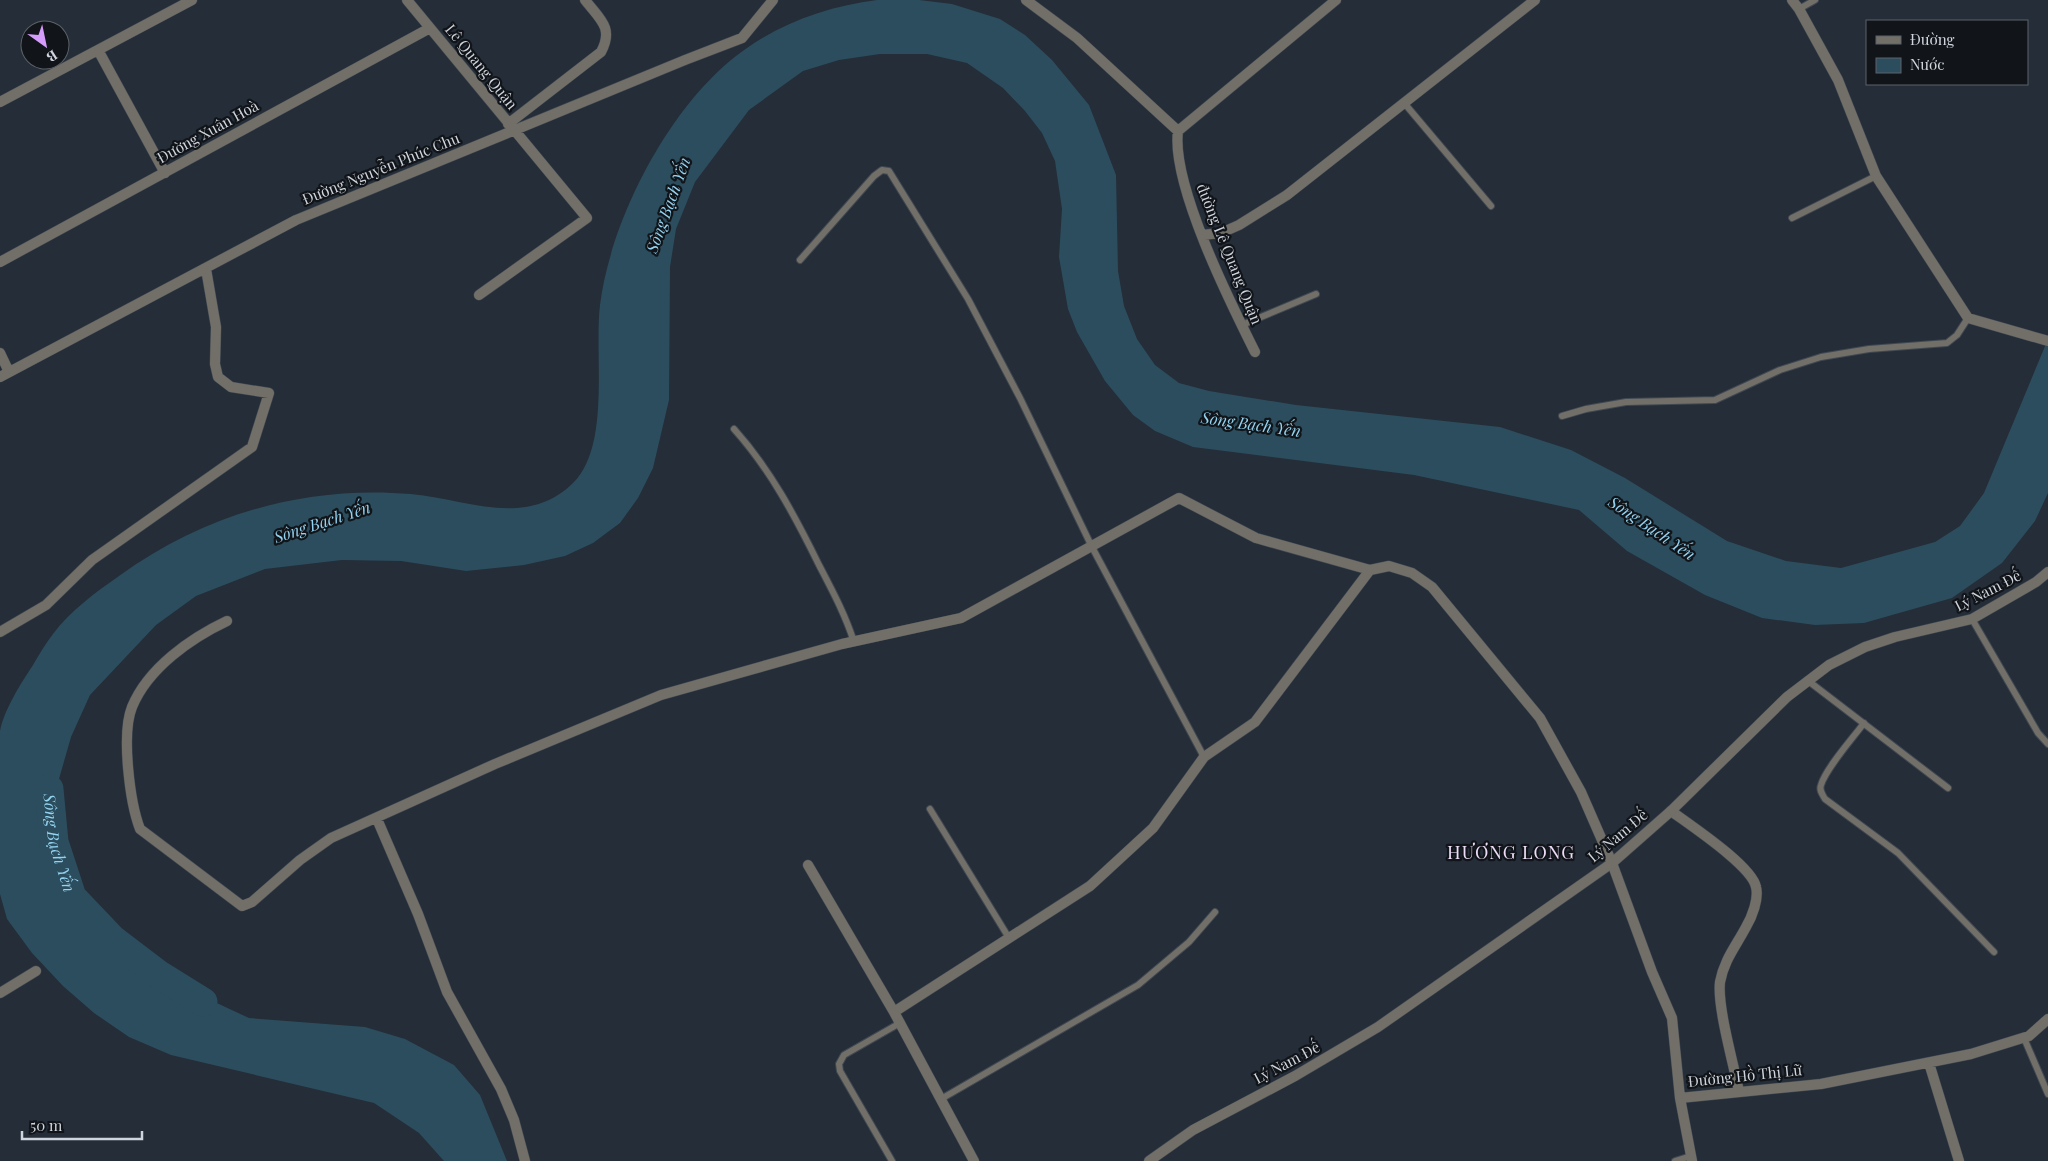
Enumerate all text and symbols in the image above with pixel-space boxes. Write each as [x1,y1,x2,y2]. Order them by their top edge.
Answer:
north arrow [20,20,70,70]
street label: Lê Quang Quận [441,20,522,113]
legend [1866,20,2028,85]
text: Đường [1910,29,1955,49]
text: B [43,46,61,67]
text: Nước [1910,54,1945,74]
street label: Đường Xuân Hoà [153,95,262,167]
street label: Đường Nguyễn Phúc Chu [299,127,463,209]
water label: Sông Bạch Yến [639,154,695,256]
street label: đường Lê Quang Quận [1193,180,1267,327]
water label: Sông Bạch Yến [1199,405,1302,441]
water label: Sông Bạch Yến [1604,489,1700,564]
water label: Sông Bạch Yến [270,495,373,547]
street label: Lý Nam Đế [1950,564,2024,615]
water label: Sông Bạch Yến [39,792,81,895]
street label: Lý Nam Đế [1583,804,1651,866]
district label: HƯƠNG LONG [1447,840,1575,864]
street label: Lý Nam Đế [1250,1035,1323,1088]
street label: Đường Hồ Thị Lữ [1687,1058,1803,1091]
scale bar [22,1108,142,1140]
text: 50 m [30,1115,63,1135]

